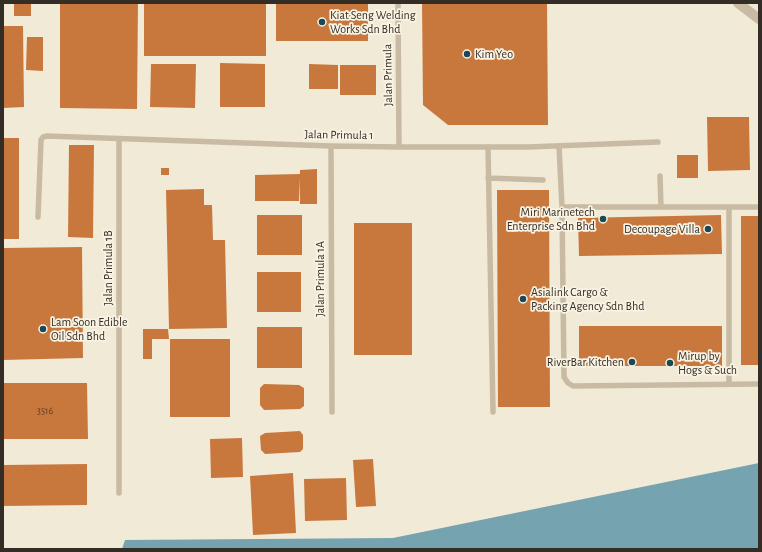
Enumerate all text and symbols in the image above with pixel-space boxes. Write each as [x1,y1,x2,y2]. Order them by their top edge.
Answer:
place label: Kiat Seng Welding Works Sdn Bhd [330,8,416,36]
marker: Kiat Seng Welding Works Sdn Bhd [317,17,327,27]
street label: Jalan Primula [380,44,396,106]
place label: Kim Yeo [475,47,513,61]
marker: Kim Yeo [462,49,472,59]
street label: Jalan Primula 1 [304,127,374,143]
place label: Miri Marinetech Enterprise Sdn Bhd [507,205,595,233]
marker: Miri Marinetech Enterprise Sdn Bhd [598,214,608,224]
place label: Decoupage Villa [624,222,700,236]
marker: Decoupage Villa [703,224,713,234]
street label: Jalan Primula 1B [101,230,115,306]
street label: Jalan Primula 1A [313,241,327,317]
place label: Asialink Cargo & Packing Agency Sdn Bhd [531,285,644,313]
marker: Asialink Cargo & Packing Agency Sdn Bhd [518,294,528,304]
place label: Lam Soon Edible Oil Sdn Bhd [51,315,128,343]
marker: Lam Soon Edible Oil Sdn Bhd [38,324,48,334]
place label: Mirup by Hogs & Such [678,349,737,377]
place label: RiverBar Kitchen [547,355,624,369]
marker: RiverBar Kitchen [627,357,637,367]
marker: Mirup by Hogs & Such [665,358,675,368]
house number: 3516 [37,405,53,417]

